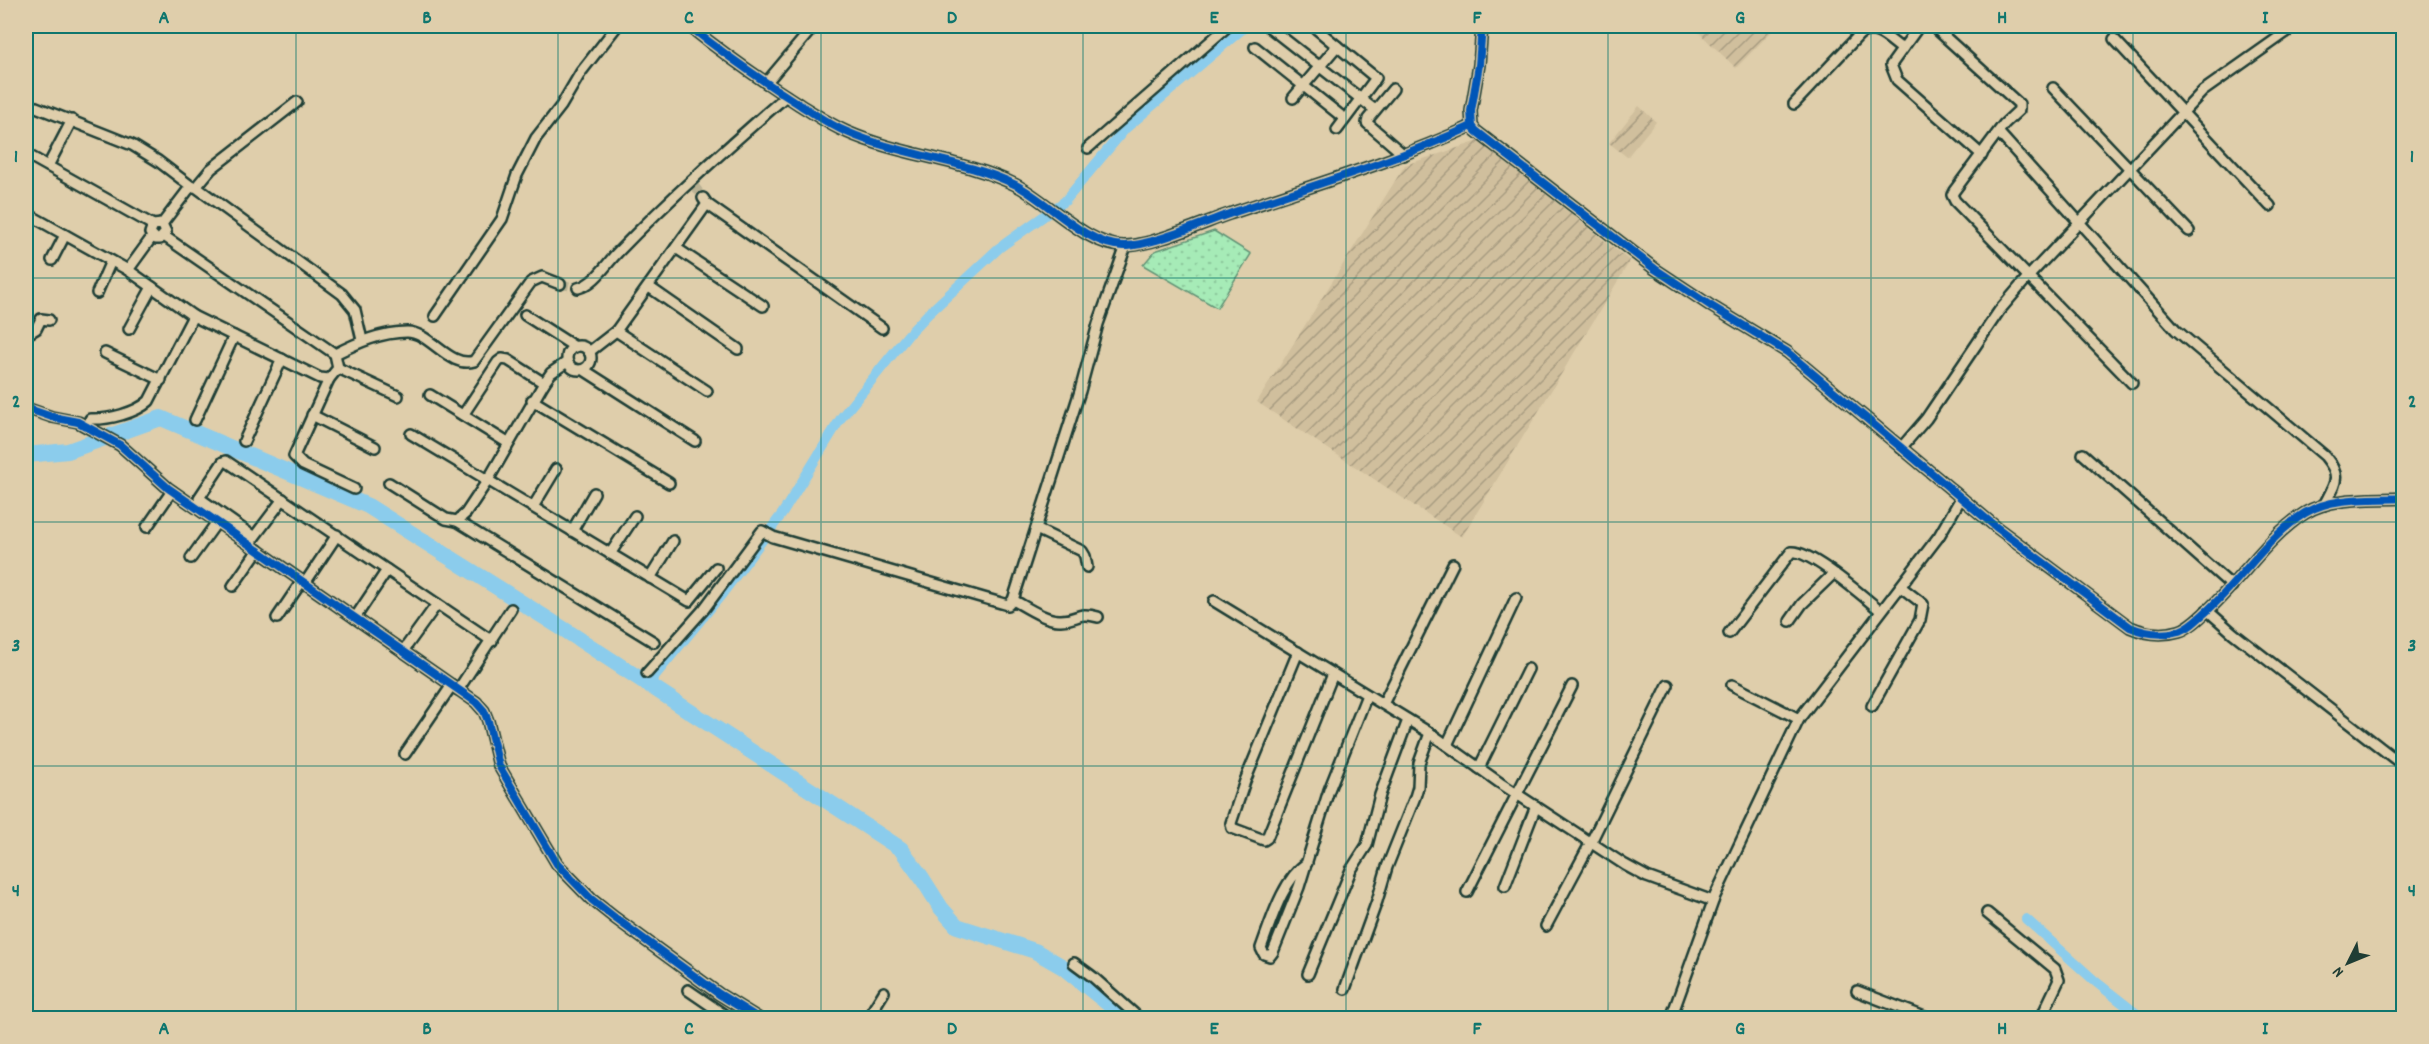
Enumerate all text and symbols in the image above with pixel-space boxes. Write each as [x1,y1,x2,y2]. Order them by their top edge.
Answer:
text: A [159,5,170,33]
text: B [422,5,432,33]
text: C [684,5,694,33]
text: D [947,5,958,33]
text: E [1209,5,1219,33]
text: F [1473,5,1483,33]
text: G [1735,5,1745,33]
text: H [1997,5,2007,33]
text: I [2262,5,2269,33]
text: 1 [14,144,18,172]
text: 1 [2410,144,2414,172]
text: 2 [12,389,20,417]
text: 2 [2408,389,2416,417]
text: 3 [12,633,20,661]
text: 3 [2408,633,2416,661]
text: 4 [12,878,20,906]
text: 4 [2408,878,2416,906]
north arrow [2318,933,2378,993]
text: N [2328,961,2350,982]
text: A [159,1016,170,1044]
text: B [422,1016,432,1044]
text: C [684,1016,694,1044]
text: D [947,1016,958,1044]
text: E [1209,1016,1219,1044]
text: F [1473,1016,1483,1044]
text: G [1735,1016,1745,1044]
text: H [1997,1016,2007,1044]
text: I [2262,1016,2269,1044]

